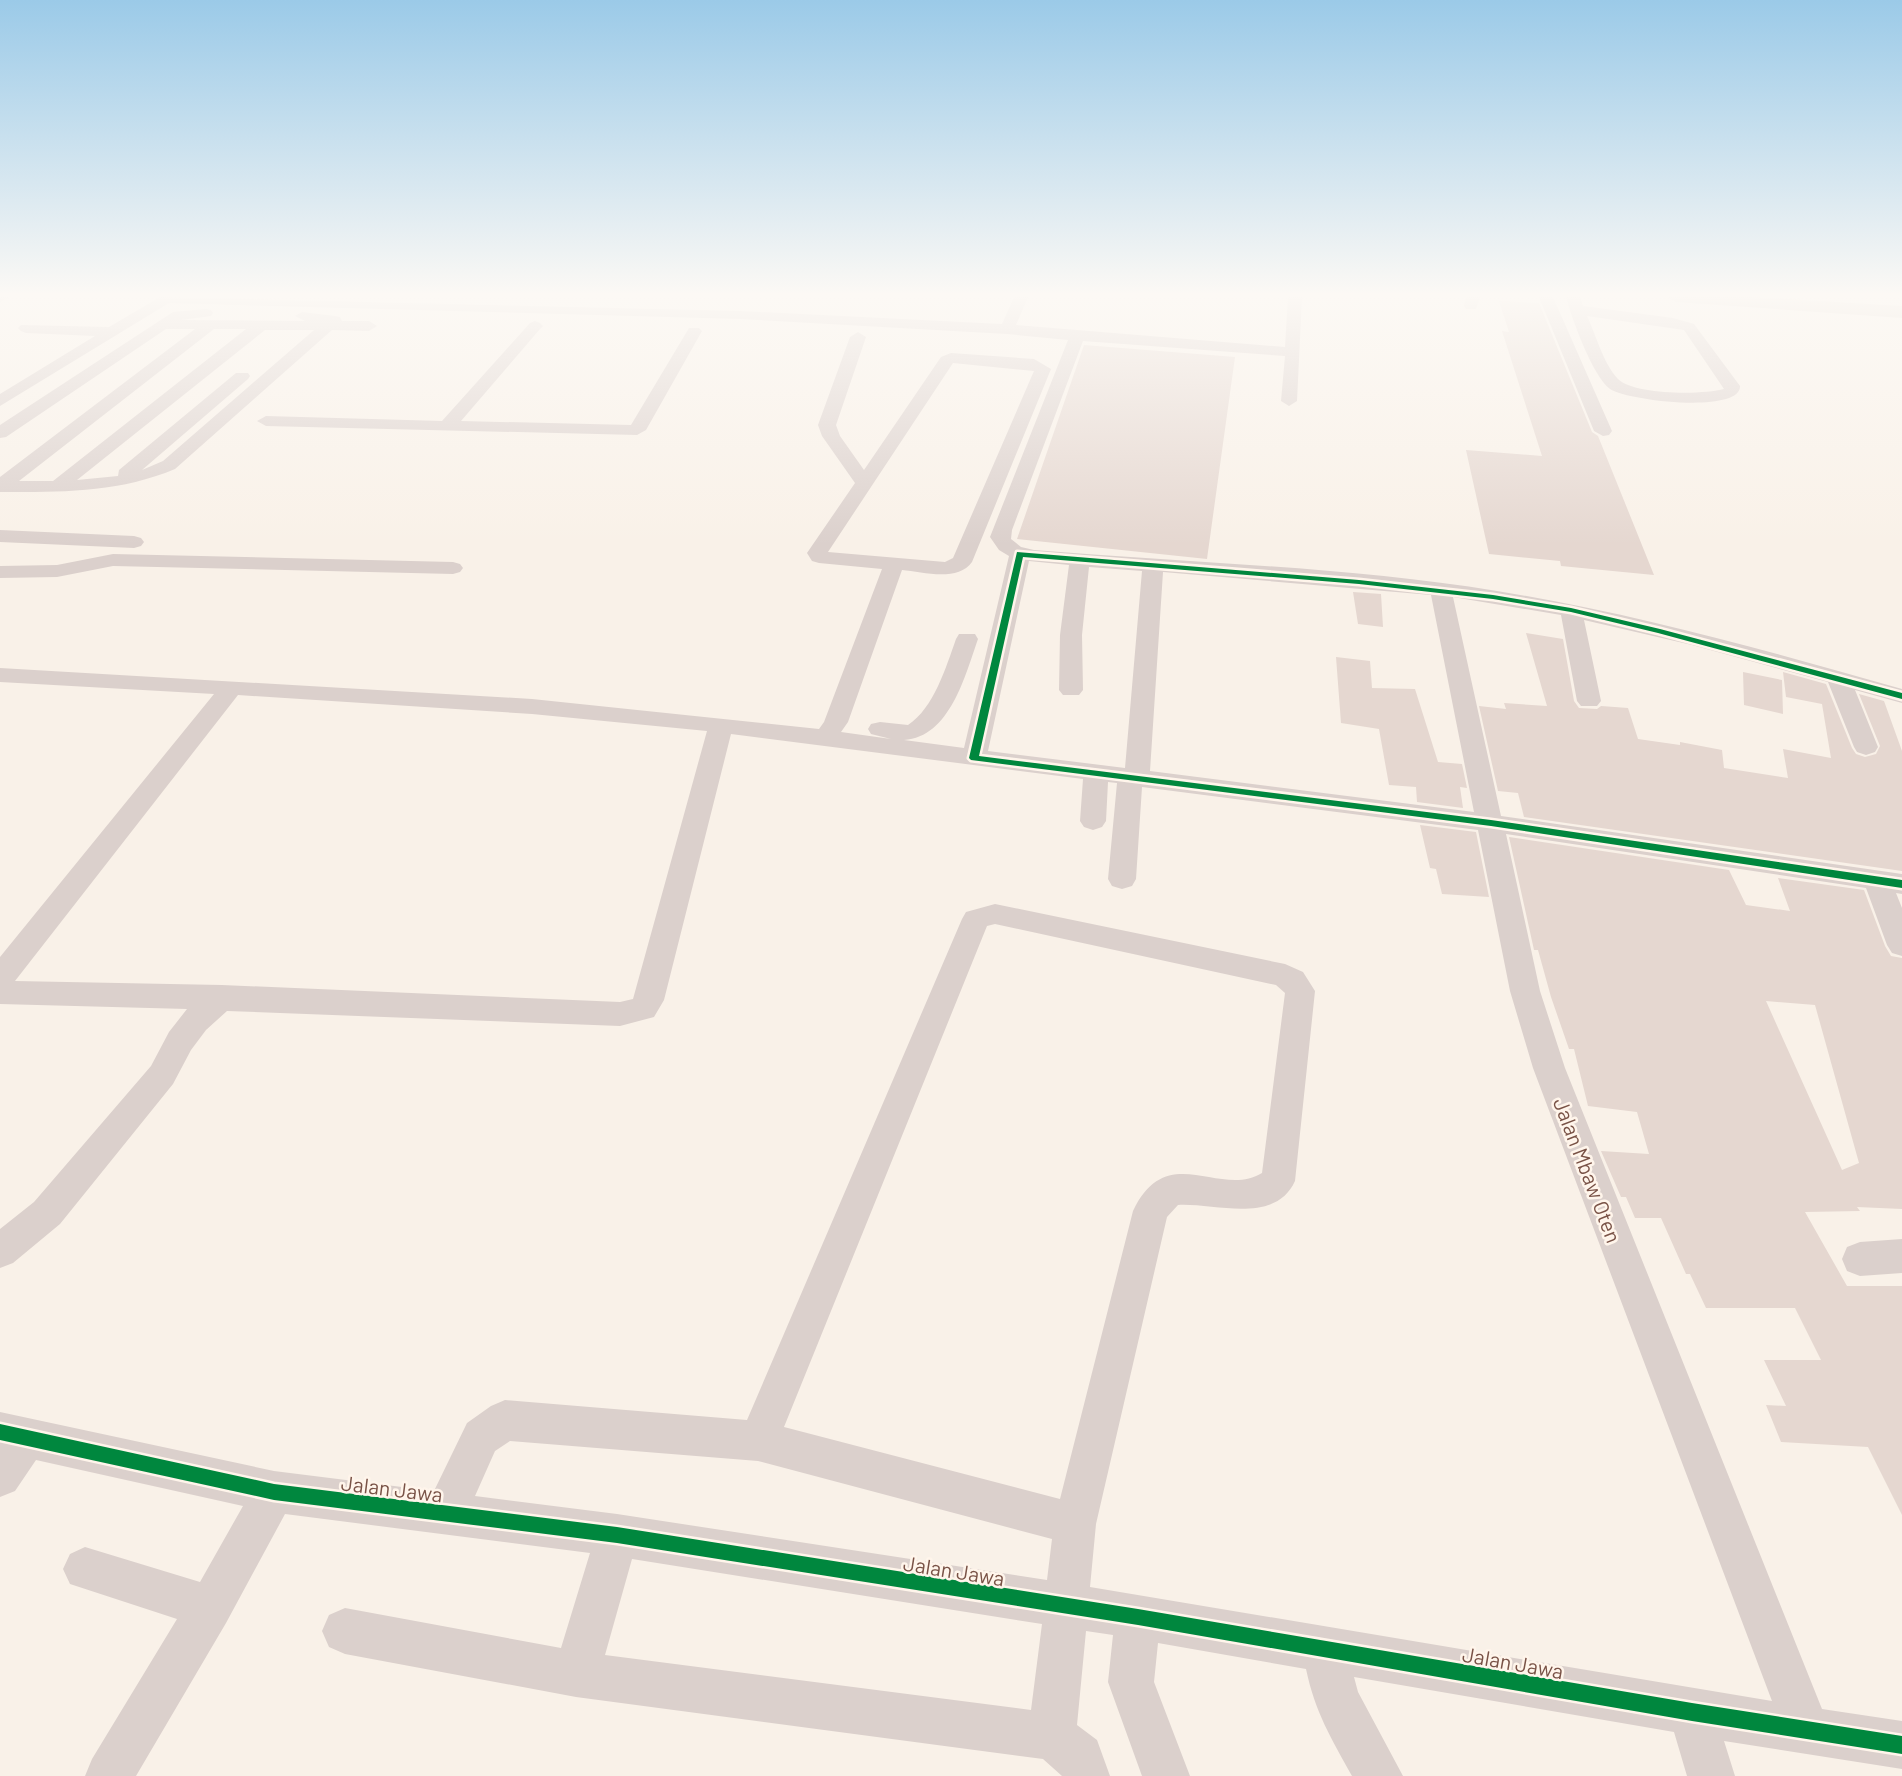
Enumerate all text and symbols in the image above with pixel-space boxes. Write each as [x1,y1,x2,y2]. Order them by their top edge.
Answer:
street label: Jalan Mbaw Oten [1549,1094,1627,1246]
street label: Jalan Jawa [340,1469,444,1507]
street label: Jalan Jawa [902,1550,1006,1590]
street label: Jalan Jawa [1460,1641,1566,1683]

